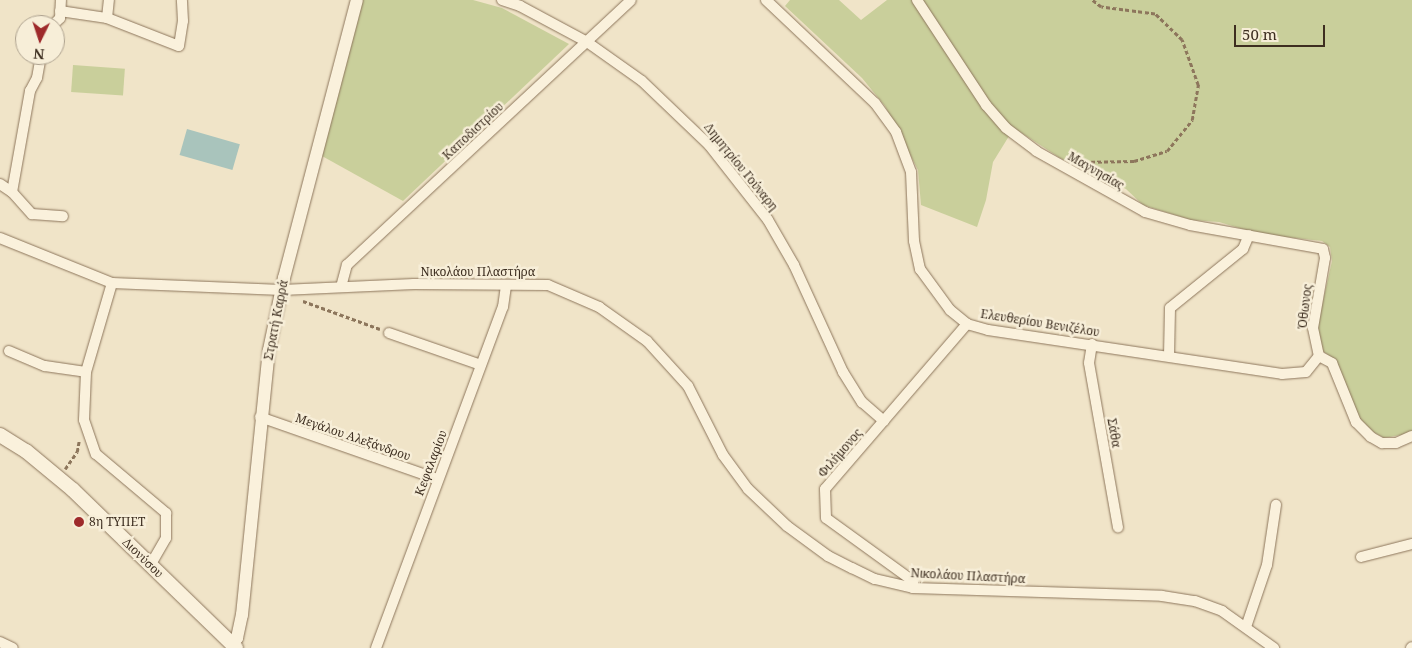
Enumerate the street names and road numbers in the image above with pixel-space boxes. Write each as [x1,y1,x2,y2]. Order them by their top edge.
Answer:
street label: Καποδιστρίου [440,99,506,163]
street label: Δημητρίου Γούναρη [701,120,781,214]
street label: Μαγνησίας [1065,149,1127,193]
street label: Νικολάου Πλαστήρα [421,265,535,279]
street label: Στρατή Καρρά [261,279,291,361]
street label: Όθωνος [1295,283,1315,329]
street label: Ελευθερίου Βενιζέλου [980,306,1100,340]
street label: Μεγάλου Αλεξάνδρου [293,411,413,463]
street label: Σάθα [1104,417,1124,449]
street label: Φιλήμονος [815,426,865,480]
street label: Κεφαλαρίου [412,428,450,498]
street label: Διονύσου [120,535,166,581]
street label: Νικολάου Πλαστήρα [910,566,1026,586]

